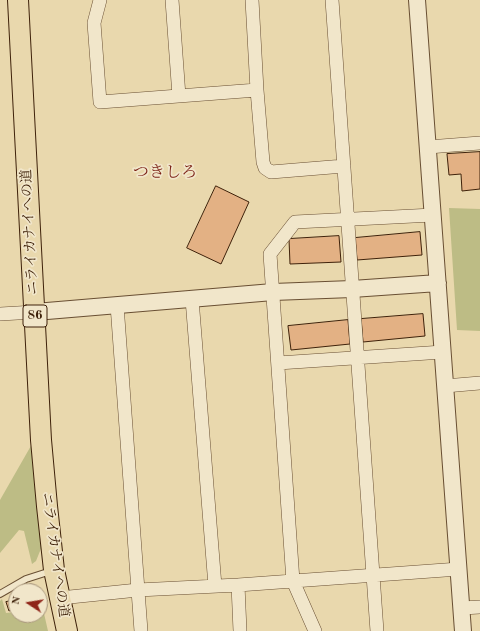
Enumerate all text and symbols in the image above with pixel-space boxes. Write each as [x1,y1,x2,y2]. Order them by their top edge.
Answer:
district label: つきしろ [133,163,197,183]
street label: ニライカナイへの道 [18,169,42,295]
road number: 86 [23,305,47,327]
street label: ニライカナイへの道 [38,491,72,619]
north arrow [8,583,48,623]
text: N [10,595,23,606]

